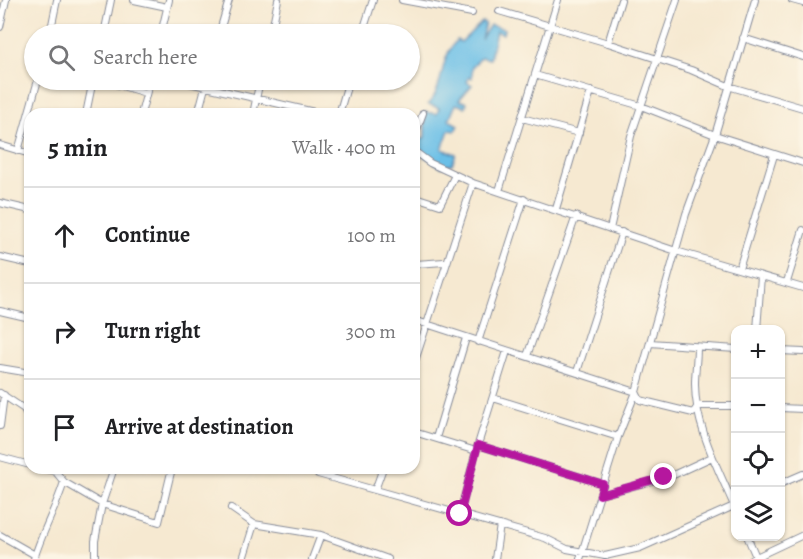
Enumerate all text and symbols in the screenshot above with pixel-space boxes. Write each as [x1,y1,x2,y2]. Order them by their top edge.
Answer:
search box [24,24,420,90]
icon: search [45,41,78,74]
text: Search here [93,42,198,72]
text: 5 min [48,130,108,165]
text: Walk · 400 m [292,134,396,161]
icon: ahead [48,219,81,252]
text: Continue [105,220,190,250]
text: 100 m [347,222,396,249]
icon: right [48,315,81,348]
text: Turn right [105,316,201,346]
text: 300 m [346,318,396,345]
map controls [731,325,785,541]
button: + [731,325,785,379]
button: − [731,379,785,433]
icon: arrive [48,411,81,444]
text: Arrive at destination [105,412,294,442]
button: locate [731,433,785,487]
route end [650,463,676,489]
button: layers [731,487,785,541]
route start [446,500,472,526]

